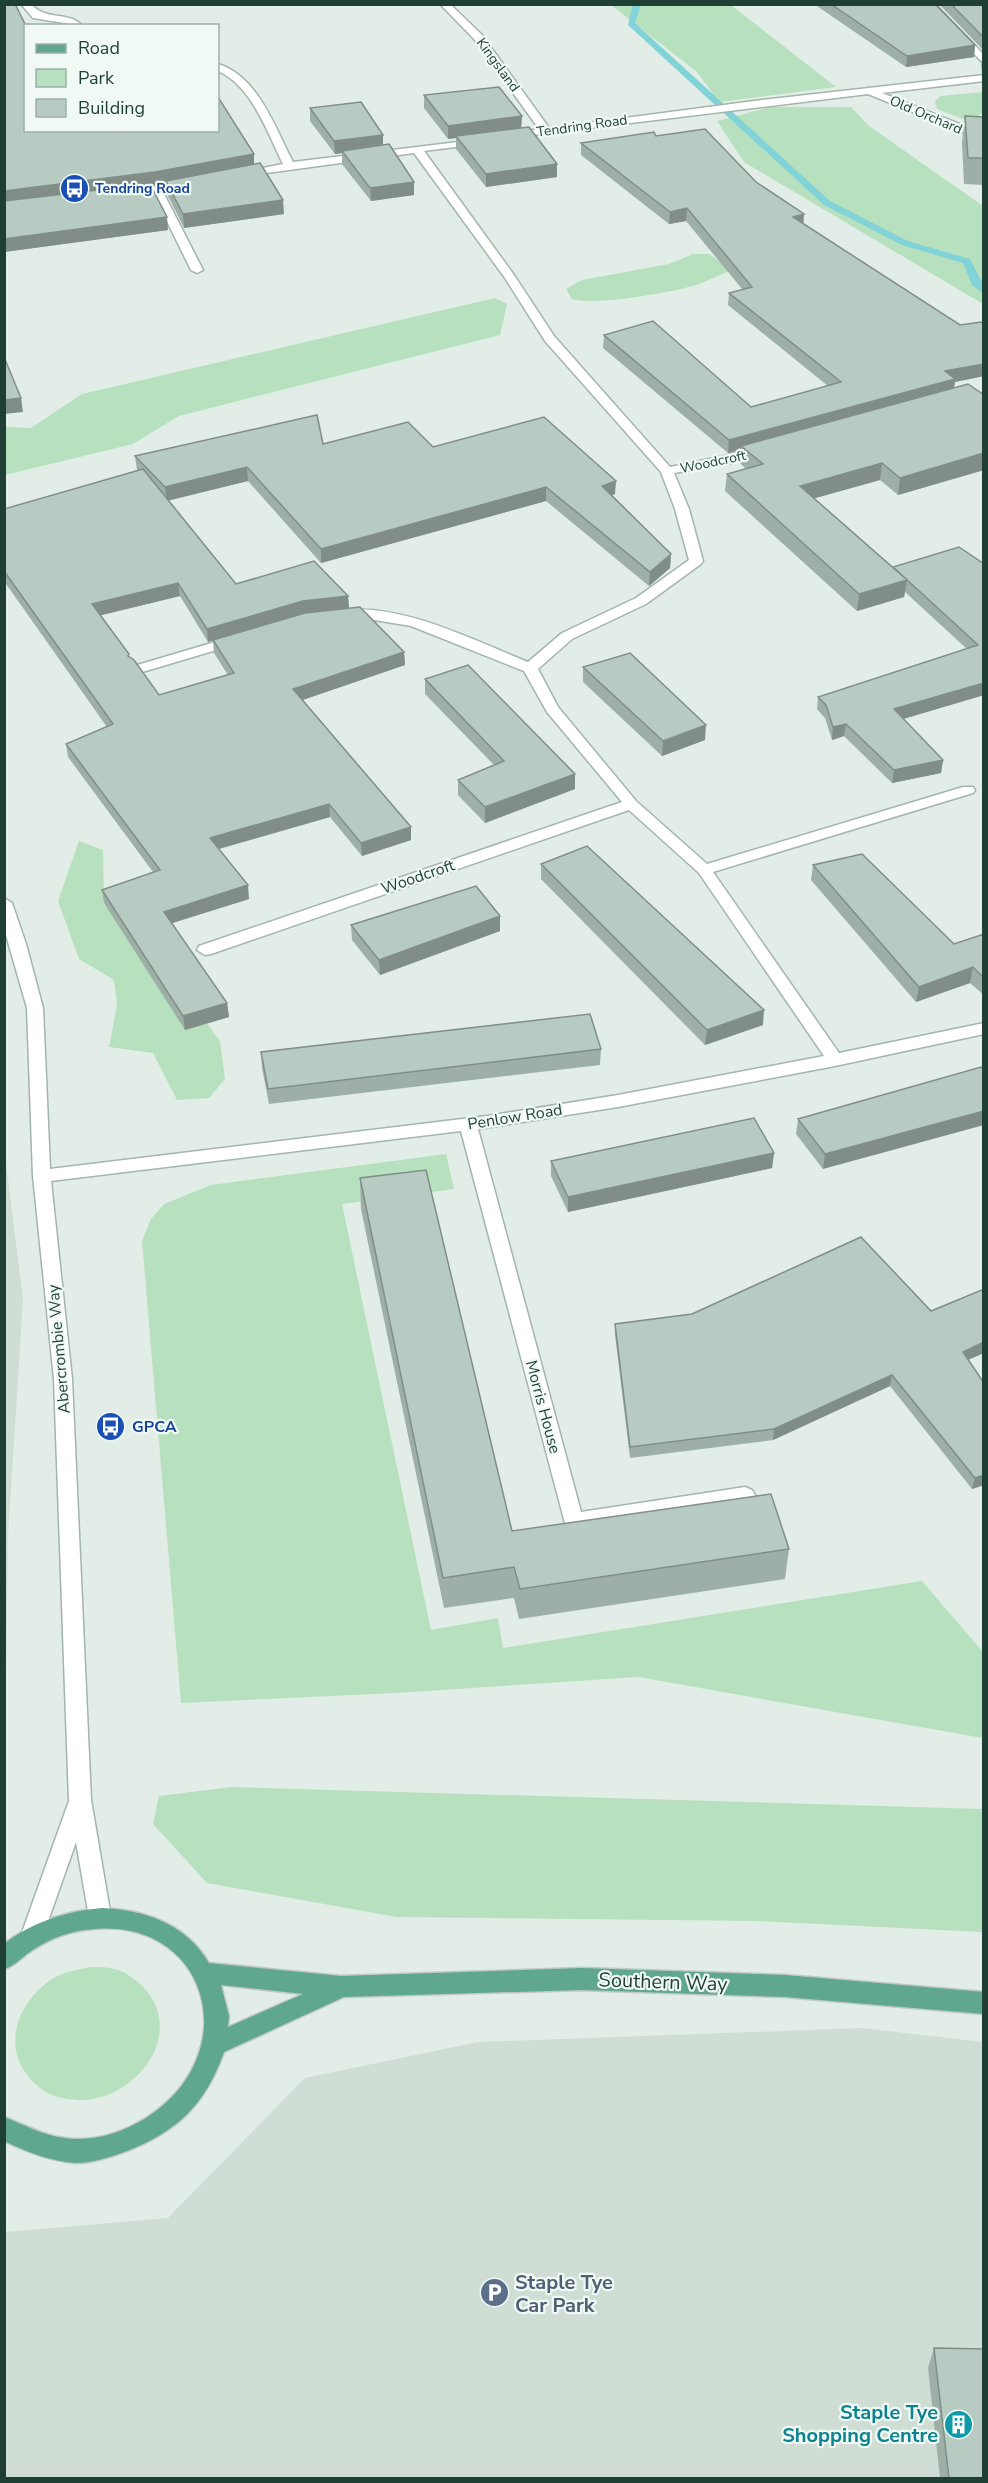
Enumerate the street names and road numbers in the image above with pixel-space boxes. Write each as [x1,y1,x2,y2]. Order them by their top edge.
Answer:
street label: Kingsland [472,34,524,96]
street label: Old Orchard [887,91,965,139]
street label: Tendring Road [535,110,629,142]
street label: Woodcroft [678,446,748,478]
street label: Woodcroft [378,854,458,900]
street label: Penlow Road [466,1099,564,1135]
street label: Abercrombie Way [42,1283,76,1415]
street label: Morris House [520,1358,566,1456]
street label: Southern Way [598,1966,729,1998]

